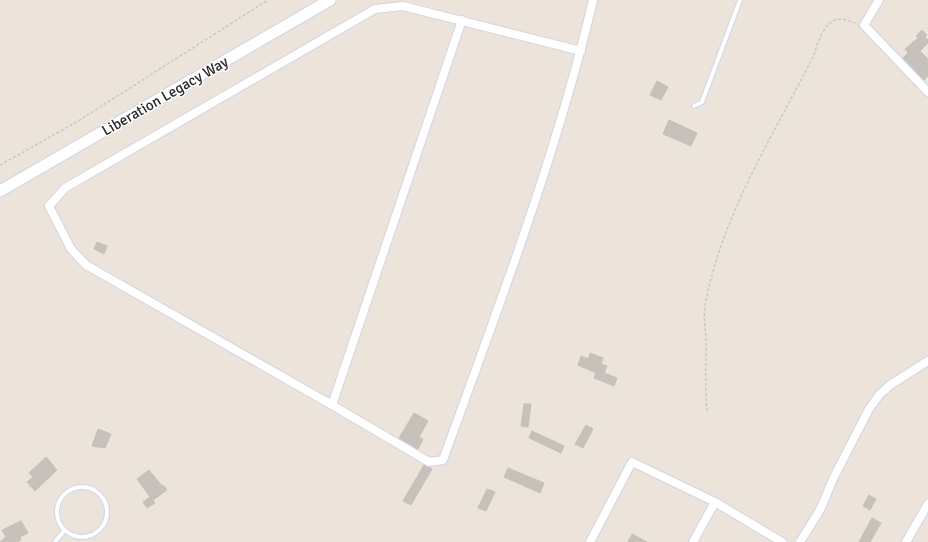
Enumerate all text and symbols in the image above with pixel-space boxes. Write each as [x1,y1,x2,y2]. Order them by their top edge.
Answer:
street label: Liberation Legacy Way [99,52,231,140]

